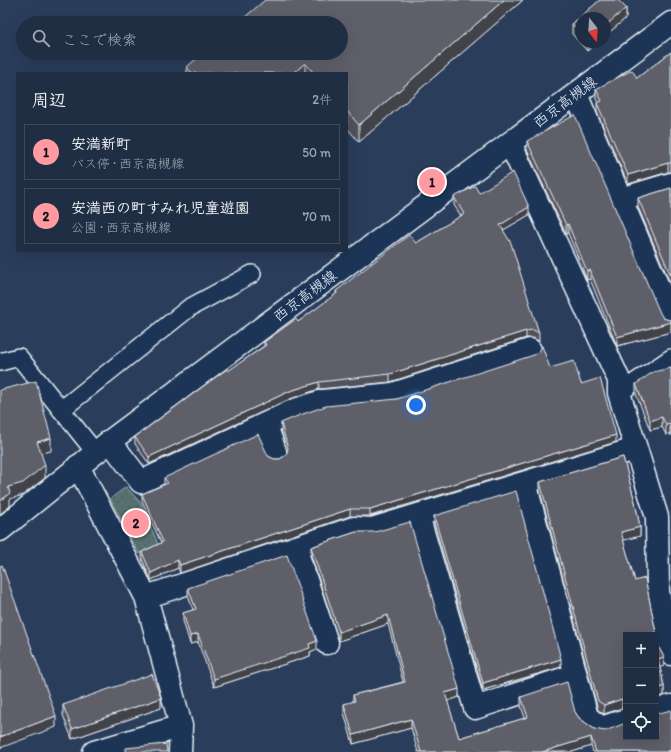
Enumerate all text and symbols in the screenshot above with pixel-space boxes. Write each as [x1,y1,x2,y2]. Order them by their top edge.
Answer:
north arrow [575,12,611,48]
search box [16,16,348,60]
icon: search [30,27,52,49]
text: ここで検索 [62,31,137,49]
street label: 西京高槻線 [530,72,600,132]
text: 周辺 [32,90,66,110]
text: 2件 [312,92,332,107]
text: 安満新町 [71,135,131,153]
text: 1 [43,145,49,160]
text: 50 m [302,145,331,160]
text: バス停 · 西京高槻線 [71,156,184,171]
pin: 1 [419,167,445,197]
text: 安満西の町すみれ児童遊園 [71,199,250,217]
text: 2 [43,209,49,224]
text: 70 m [303,209,331,224]
text: 公園 · 西京高槻線 [71,220,171,235]
street label: 西京高槻線 [270,266,340,326]
your location [406,395,426,415]
pin: 2 [123,508,149,538]
map controls [623,632,659,740]
button: + [623,632,659,668]
button: − [623,668,659,704]
button: locate [623,704,659,740]

